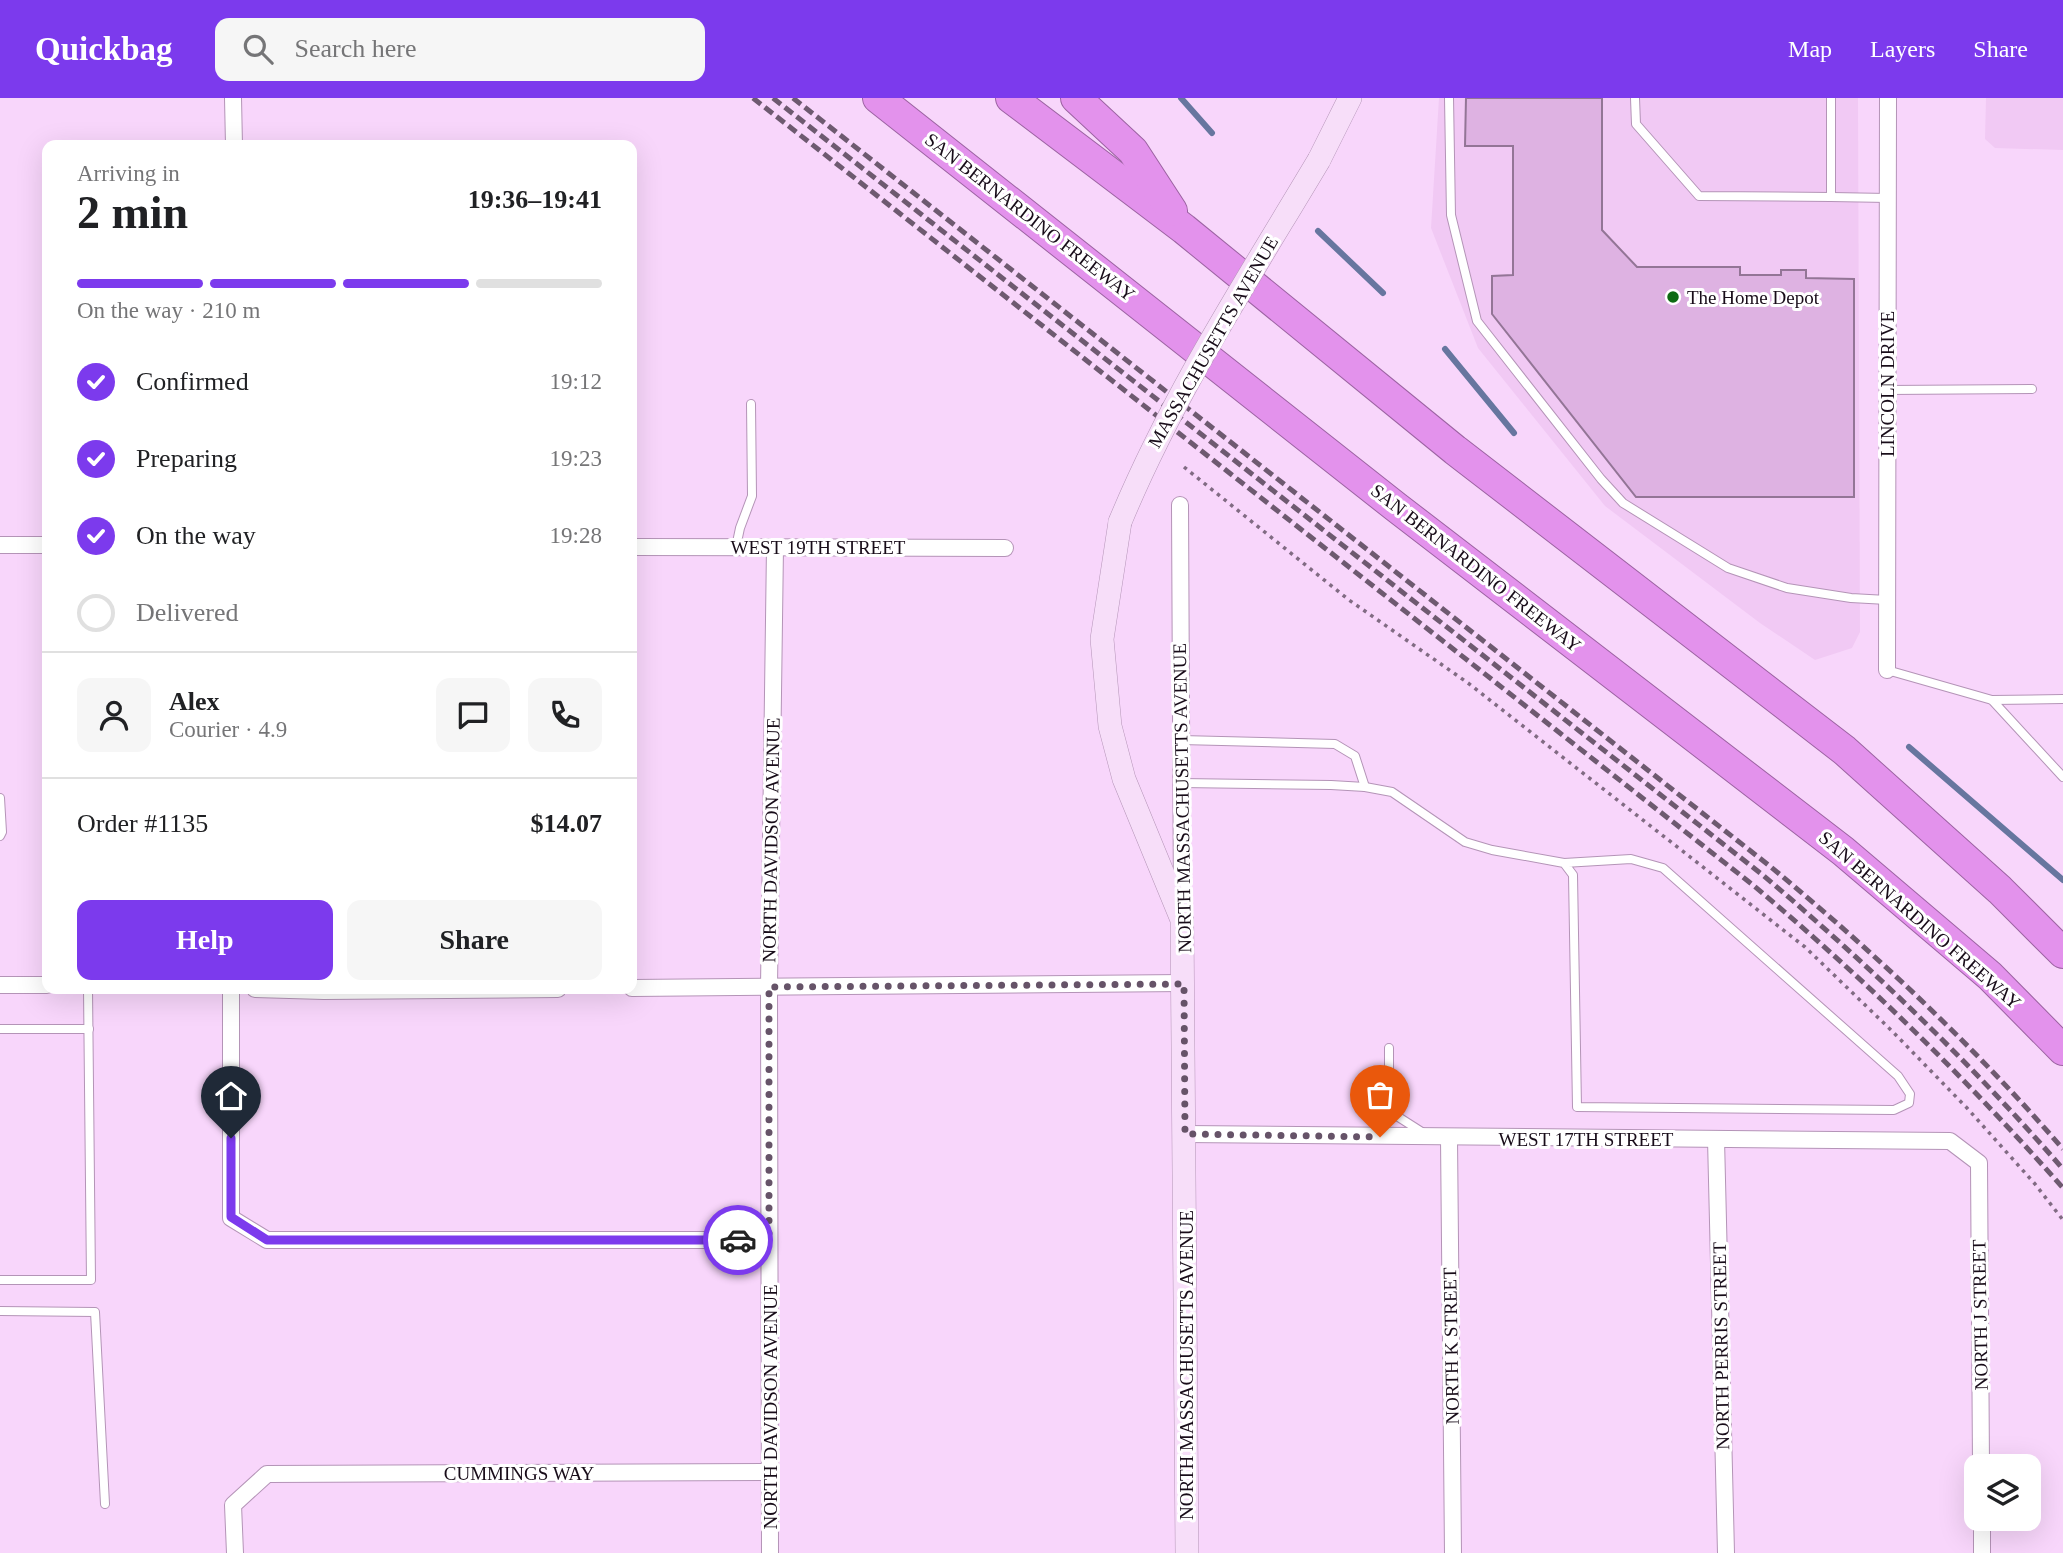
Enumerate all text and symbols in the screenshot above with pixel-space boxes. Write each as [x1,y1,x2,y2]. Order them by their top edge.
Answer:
search box [215,18,705,81]
icon: search [239,30,277,68]
text: Quickbag [35,31,173,67]
text: Search here [295,34,417,63]
text: Map [1788,36,1832,62]
text: Layers [1870,36,1935,62]
text: Share [1973,36,2028,62]
street label: SAN BERNARDINO FREEWAY [921,129,1139,305]
text: Arriving in [77,161,180,186]
text: 19:36–19:41 [468,185,602,214]
text: 2 min [77,187,188,238]
street label: MASSACHUSETTS AVENUE [1144,232,1282,452]
place label: The Home Depot [1687,287,1820,308]
marker: The Home Depot [1665,289,1681,305]
text: On the way · 210 m [77,298,260,323]
street label: LINCOLN DRIVE [1877,311,1898,457]
icon: check [77,363,115,401]
text: Confirmed [136,367,249,396]
text: 19:12 [550,369,602,394]
icon: check [77,440,115,478]
text: Preparing [136,444,237,473]
text: 19:23 [550,446,602,471]
street label: SAN BERNARDINO FREEWAY [1367,480,1585,656]
icon: check [77,517,115,555]
text: On the way [136,521,256,550]
text: 19:28 [550,523,602,548]
street label: WEST 19TH STREET [731,537,906,558]
text: Delivered [136,598,239,627]
street label: NORTH MASSACHUSETTS AVENUE [1169,643,1195,953]
button: person [77,678,151,752]
button: chat [436,678,510,752]
button: phone [528,678,602,752]
text: Alex [169,687,220,716]
text: Courier · 4.9 [169,717,287,742]
street label: NORTH DAVIDSON AVENUE [758,717,784,963]
text: Order #1135 [77,809,208,838]
text: $14.07 [531,809,602,838]
street label: SAN BERNARDINO FREEWAY [1815,827,2025,1013]
button: Help [77,900,333,980]
button: Share [347,900,602,980]
pin [1350,1065,1410,1137]
pin [201,1066,261,1138]
icon: bag [1361,1076,1399,1114]
icon: home [212,1077,250,1115]
street label: WEST 17TH STREET [1499,1129,1674,1150]
courier [703,1205,773,1275]
street label: NORTH MASSACHUSETTS AVENUE [1176,1210,1197,1520]
icon: car [719,1221,757,1259]
street label: NORTH J STREET [1968,1239,1992,1391]
street label: NORTH PERRIS STREET [1709,1242,1733,1450]
street label: NORTH K STREET [1439,1267,1463,1425]
street label: NORTH DAVIDSON AVENUE [760,1284,781,1530]
map controls [1964,1454,2041,1531]
button: layers [1964,1454,2041,1531]
street label: CUMMINGS WAY [444,1463,595,1484]

